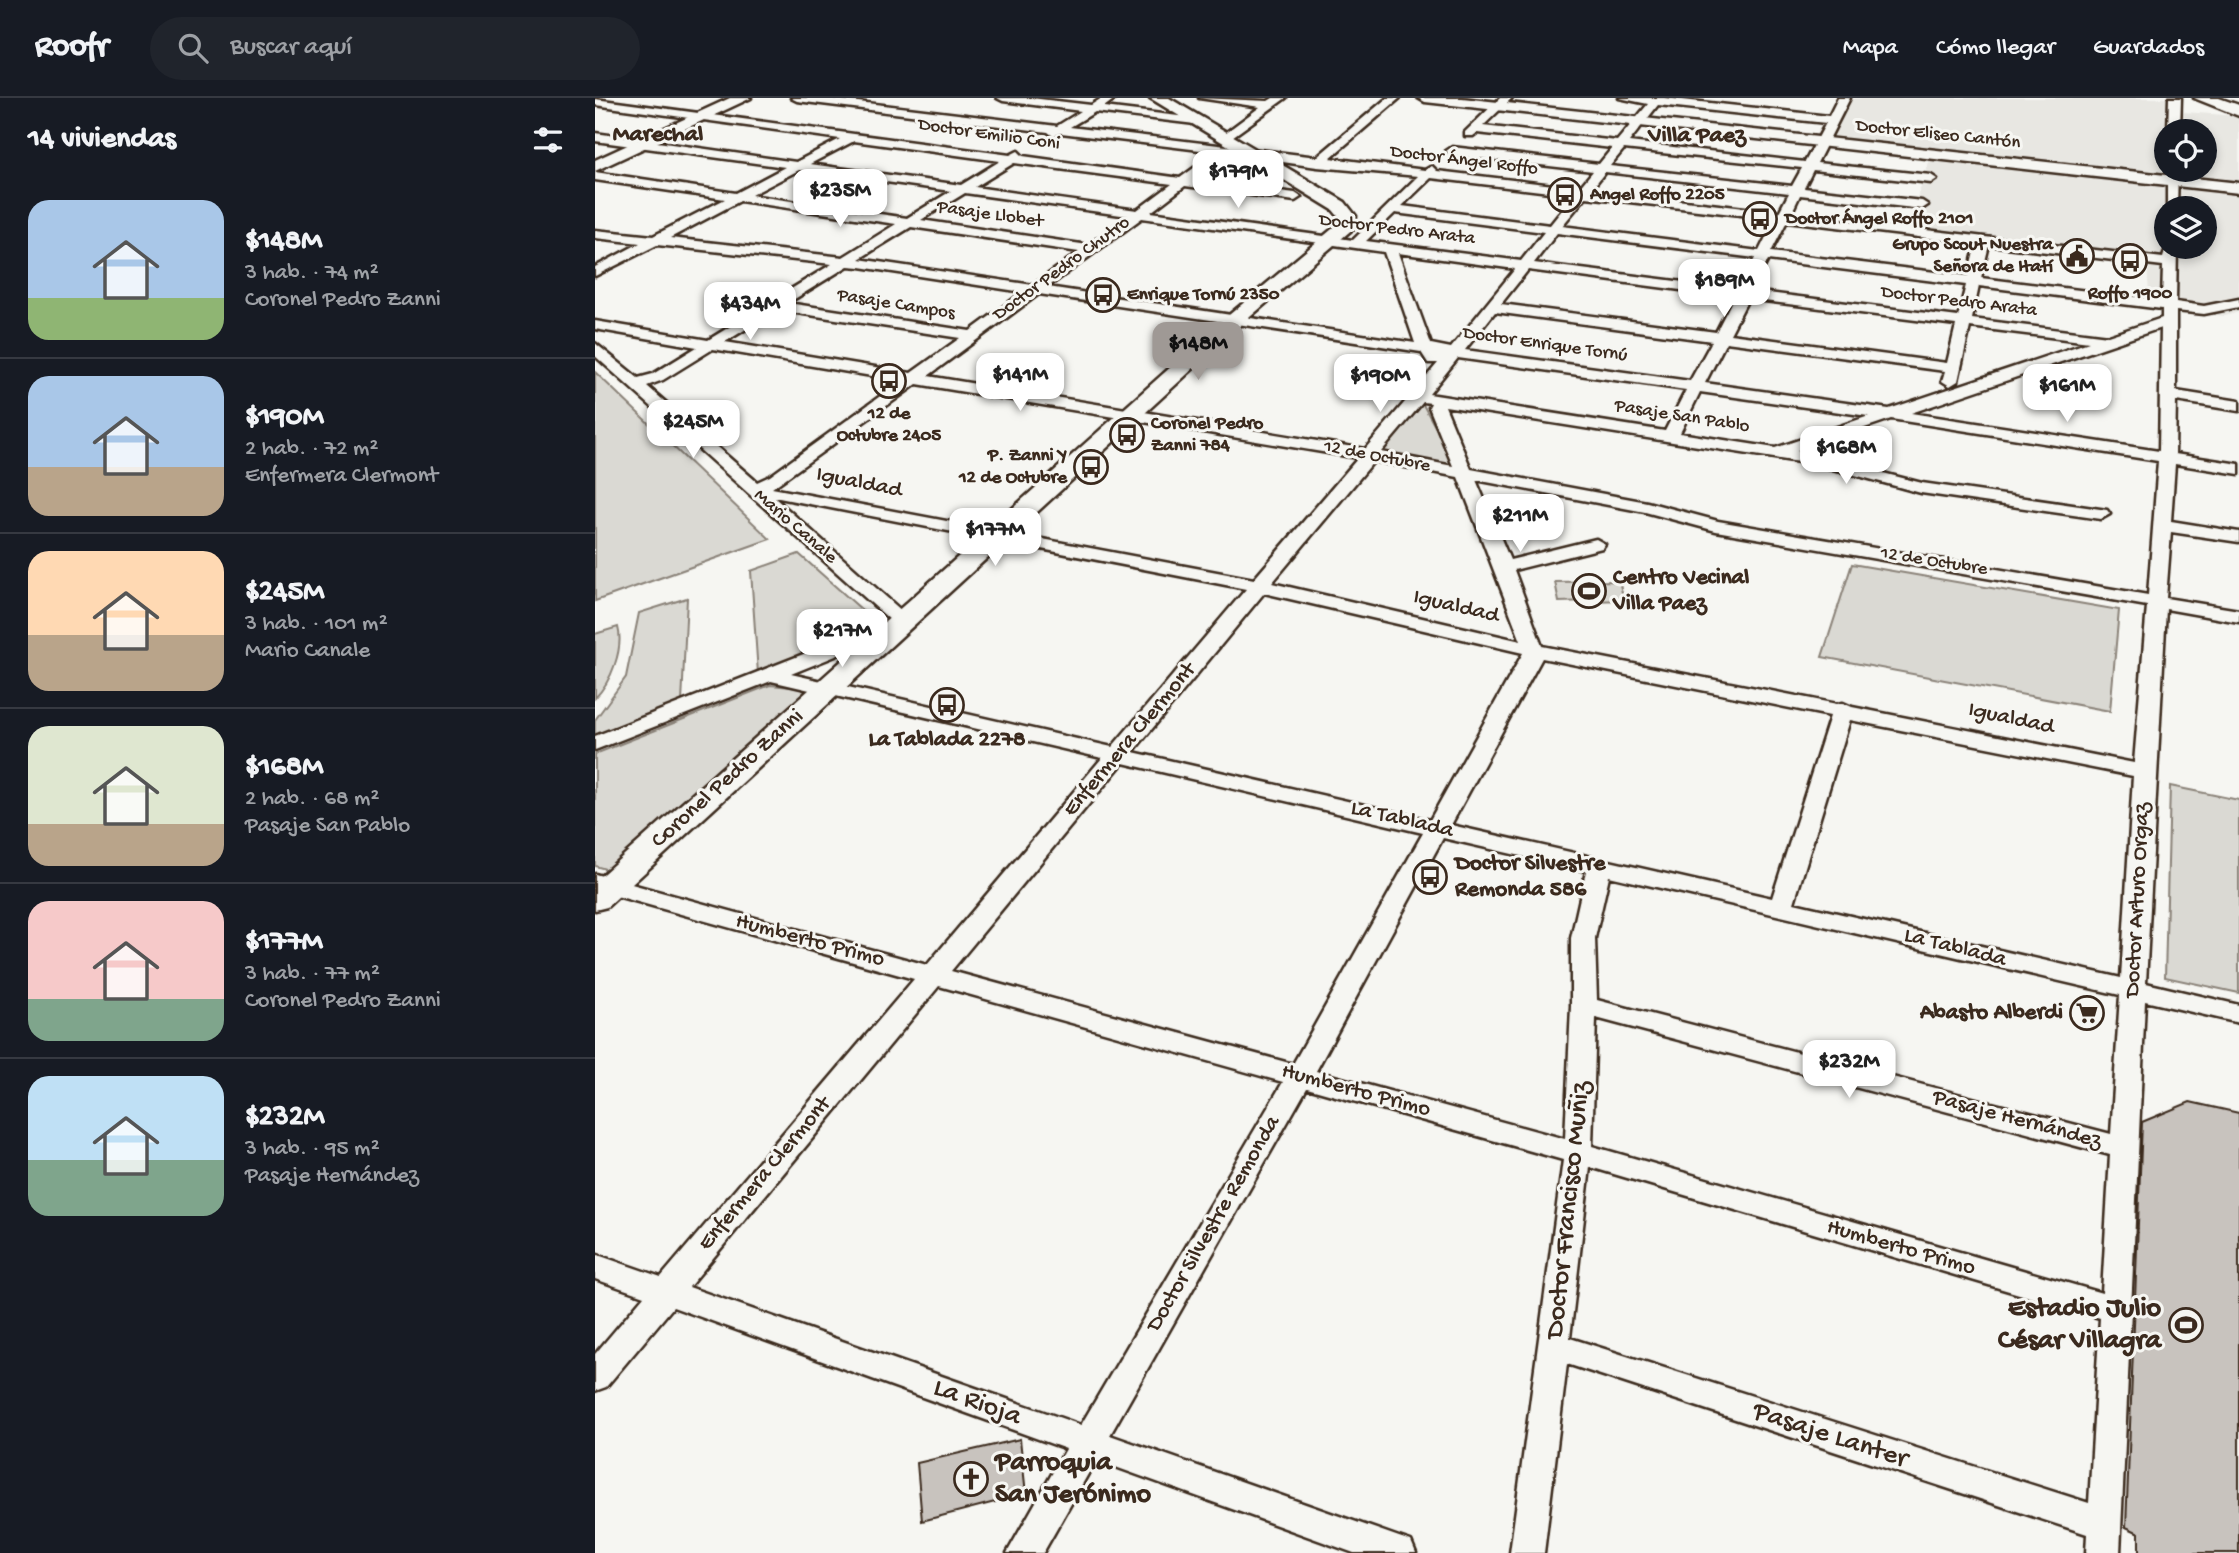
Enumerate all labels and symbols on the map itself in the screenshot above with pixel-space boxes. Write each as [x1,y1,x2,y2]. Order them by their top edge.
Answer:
street label: Doctor Emilio Coni [915,113,1061,156]
street label: Doctor Eliseo Cantón [1853,115,2021,155]
district label: Marechal [613,121,703,150]
district label: Villa Paez [1647,122,1747,151]
street label: Doctor Ángel Roffo [1387,140,1539,181]
pin: $179M [1189,150,1287,210]
pin: $235M [791,170,889,229]
bus stop icon: Angel Roffo 2205 [1546,176,1584,214]
place label: Angel Roffo 2205 [1589,184,1725,207]
street label: Pasaje Llobet [934,196,1047,234]
bus stop icon: Doctor Ángel Roffo 2101 [1741,200,1779,238]
place label: Doctor Ángel Roffo 2101 [1783,208,1973,231]
street label: Doctor Pedro Arata [1316,209,1478,251]
street label: Doctor Pedro Chutro [987,211,1135,328]
place label: Grupo Scout Nuestra Señora de Itatí [1892,234,2054,279]
public building icon: Grupo Scout Nuestra Señora de Itatí [2058,237,2096,275]
bus stop icon: Roffo 1900 [2111,242,2149,280]
pin: $189M [1675,260,1773,319]
bus stop icon: Enrique Tornú 2350 [1084,276,1122,314]
street label: Doctor Pedro Arata [1878,281,2040,323]
pin: $434M [701,282,799,342]
place label: Roffo 1900 [2087,283,2172,306]
street label: Pasaje Campos [834,284,958,326]
place label: Enrique Tornú 2350 [1127,284,1280,307]
pin: $148M [1149,322,1247,382]
street label: Doctor Enrique Tornú [1459,322,1629,368]
pin: $141M [971,354,1069,413]
pin: $190M [1331,354,1429,414]
bus stop icon: 12 de Octubre 2405 [870,362,908,400]
pin: $161M [2018,364,2116,424]
street label: Pasaje San Pablo [1612,395,1751,439]
pin: $245M [644,400,742,460]
place label: 12 de Octubre 2405 [837,403,941,448]
place label: Coronel Pedro Zanni 784 [1150,413,1263,458]
bus stop icon: Coronel Pedro Zanni 784 [1108,416,1146,454]
pin: $168M [1797,426,1895,486]
street label: 12 de Octubre [1321,435,1432,479]
place label: P. Zanni Y 12 de Octubre [958,445,1068,490]
bus stop icon: P. Zanni Y 12 de Octubre [1072,448,1110,486]
street label: Igualdad [814,461,906,505]
street label: Mario Canale [748,484,842,570]
pin: $211M [1471,494,1569,554]
pin: $177M [946,508,1044,568]
street label: 12 de Octubre [1878,542,1989,582]
place label: Centro Vecinal Villa Paez [1612,565,1749,618]
sports icon: Centro Vecinal Villa Paez [1570,572,1608,610]
street label: Igualdad [1411,584,1503,630]
pin: $217M [793,610,891,669]
street label: Enfermera Clermont [1058,656,1203,823]
bus stop icon: La Tablada 2278 [928,686,966,724]
street label: Igualdad [1966,697,2058,742]
street label: Coronel Pedro Zanni [646,703,810,855]
place label: La Tablada 2278 [868,727,1026,754]
street label: La Tablada [1348,795,1457,845]
street label: Doctor Arturo Orgaz [2119,801,2157,1000]
place label: Doctor Silvestre Remonda 586 [1453,851,1606,904]
bus stop icon: Doctor Silvestre Remonda 586 [1411,858,1449,896]
street label: Humberto Primo [732,908,888,974]
street label: La Tablada [1901,922,2010,974]
supermarket icon: Abasto Alberdi [2068,994,2106,1032]
place label: Abasto Alberdi [1919,1000,2063,1027]
pin: $232M [1800,1040,1898,1100]
street label: Humberto Primo [1278,1058,1434,1124]
street label: Doctor Francisco Muñiz [1539,1078,1599,1342]
street label: Pasaje Hernández [1929,1084,2105,1156]
street label: Enfermera Clermont [693,1090,838,1257]
street label: Doctor Silvestre Remonda [1140,1110,1288,1339]
street label: Humberto Primo [1824,1214,1978,1282]
place label: Estadio Julio César Villagra [1998,1293,2162,1358]
sports icon: Estadio Julio César Villagra [2167,1306,2205,1344]
street label: La Rioja [928,1372,1027,1435]
street label: Pasaje Lanter [1747,1395,1914,1477]
place label: Parroquia San Jerónimo [993,1447,1151,1512]
church icon: Parroquia San Jerónimo [952,1460,990,1498]

